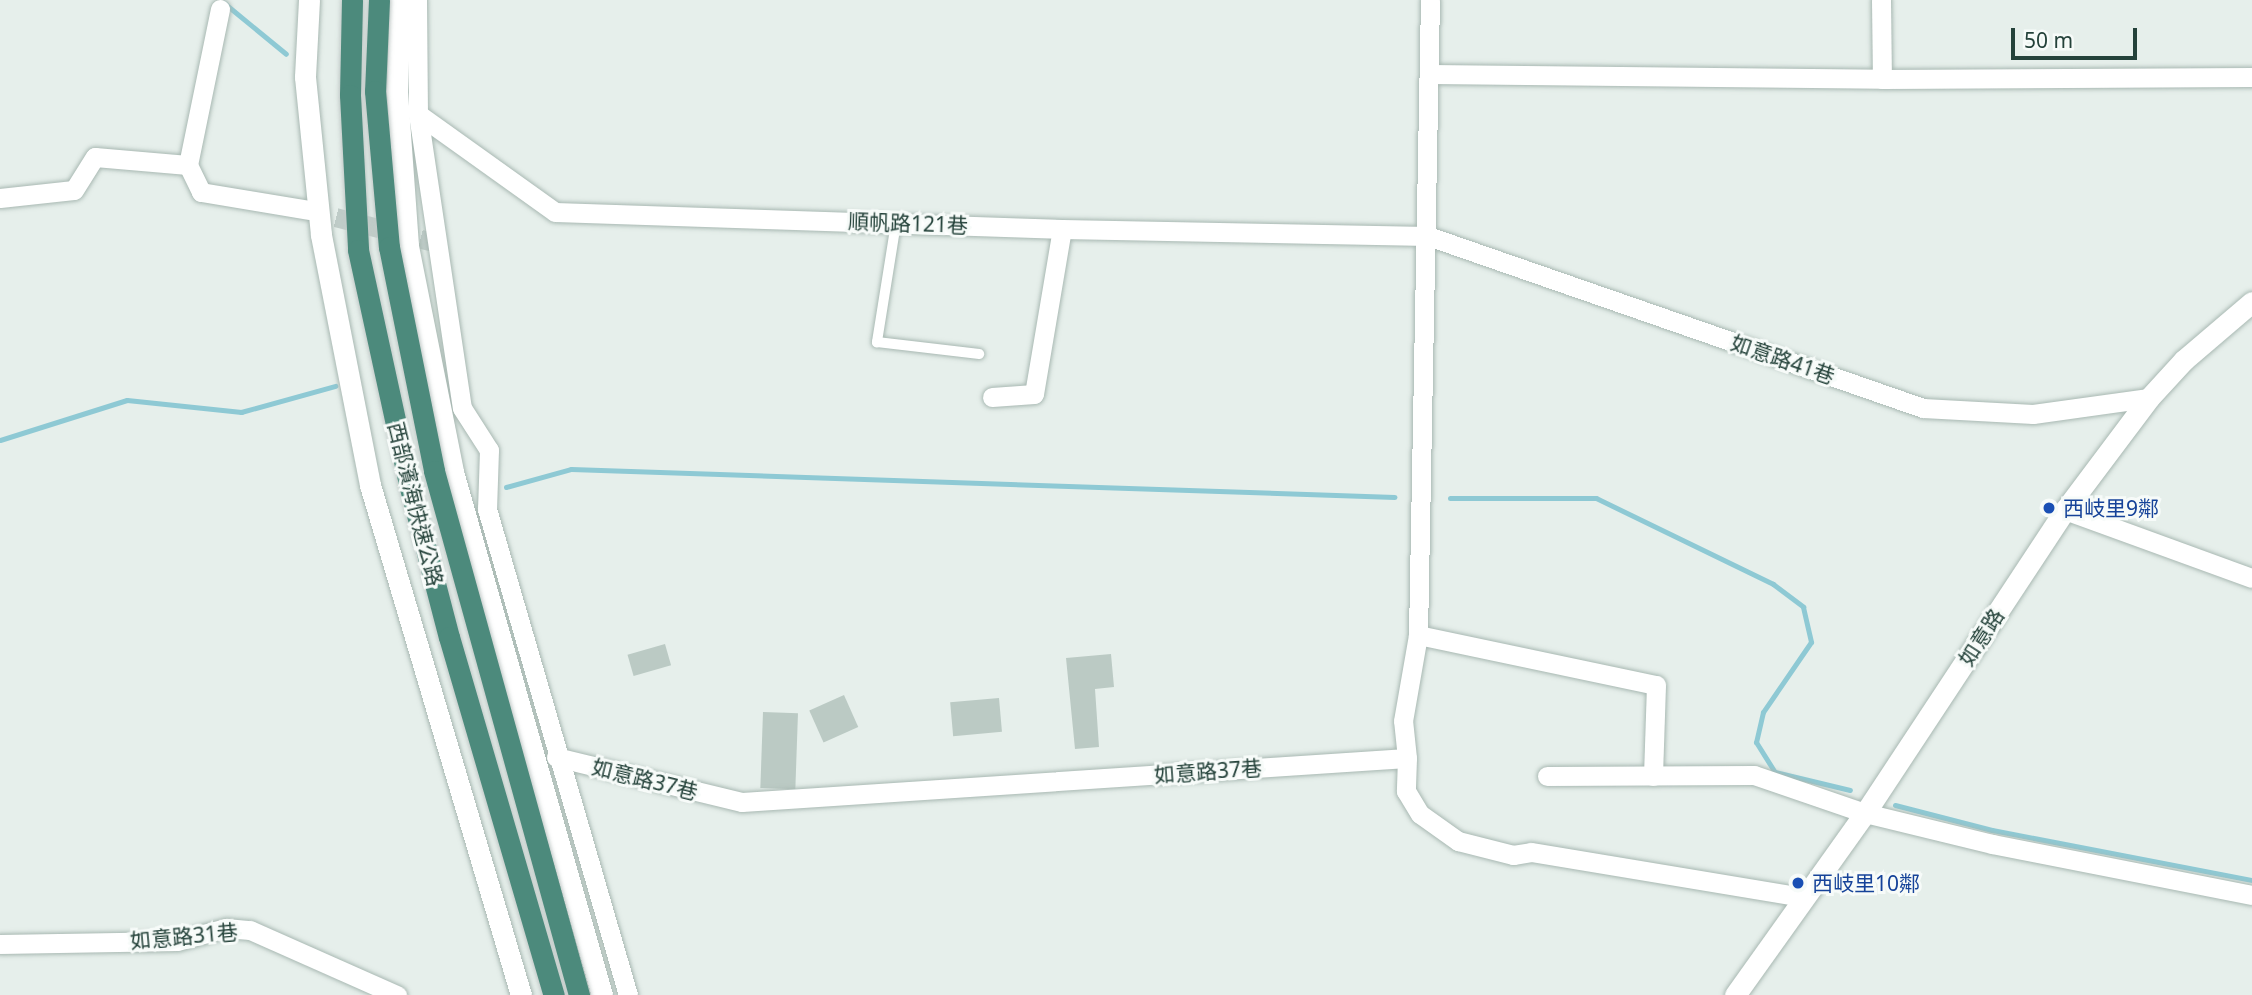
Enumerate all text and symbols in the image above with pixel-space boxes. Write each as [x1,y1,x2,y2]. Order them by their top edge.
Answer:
scale bar [2014,14,2140,58]
text: 50 m [2024,26,2073,54]
street label: 順帆路121巷 [848,208,968,238]
street label: 如意路41巷 [1728,330,1838,388]
street label: 西部濱海快速公路 [383,419,449,589]
place label: 西岐里9鄰 [2063,495,2159,521]
marker: 西岐里9鄰 [2041,500,2057,516]
street label: 如意路 [1953,604,2009,670]
street label: 如意路37巷 [590,754,700,804]
street label: 如意路37巷 [1153,755,1263,787]
place label: 西岐里10鄰 [1812,870,1920,896]
marker: 西岐里10鄰 [1790,875,1806,891]
street label: 如意路31巷 [129,919,239,953]

